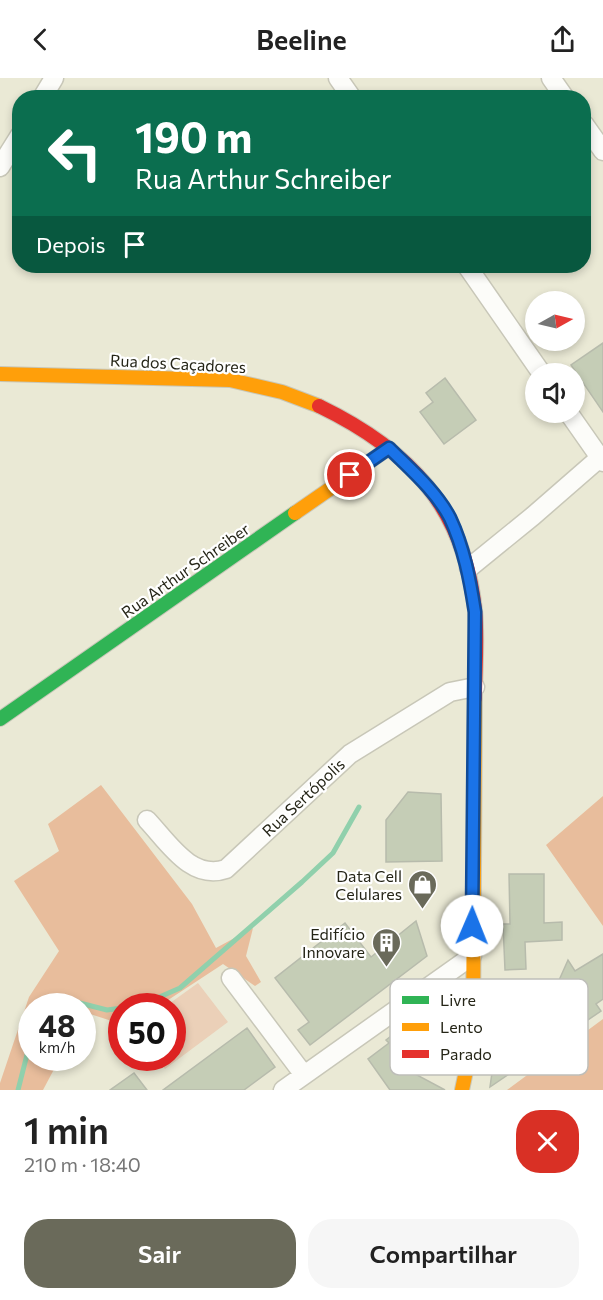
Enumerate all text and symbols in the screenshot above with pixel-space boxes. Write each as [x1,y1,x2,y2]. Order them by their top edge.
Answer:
icon: back [24,23,57,56]
text: Beeline [256,23,347,56]
icon: share [546,23,579,56]
text: 190 m [135,110,253,162]
icon: left [36,114,114,192]
text: Rua Arthur Schreiber [135,162,391,195]
icon: arrive [118,228,151,261]
text: Depois [36,231,106,258]
north arrow [525,291,585,351]
map controls [525,291,585,423]
street label: Rua dos Caçadores [109,350,247,376]
button: sound [525,363,585,423]
pin [324,449,375,500]
icon: arrive [333,458,366,491]
street label: Rua Arthur Schreiber [117,518,253,621]
street label: Rua Sertópolis [258,754,348,840]
place label: Data Cell Celulares [335,866,402,903]
shop icon: Data Cell Celulares [407,868,439,910]
position arrow [440,894,504,958]
place label: Edifício Innovare [302,924,365,961]
building icon: Edifício Innovare [370,926,402,968]
legend [390,979,588,1075]
text: Livre [440,990,476,1009]
speed limit sign: 50 [108,993,186,1071]
text: 48 [39,1006,75,1043]
text: Lento [440,1017,483,1036]
text: km/h [39,1038,75,1056]
text: Parado [440,1044,492,1063]
text: 1 min [24,1107,109,1151]
button: close [516,1110,579,1173]
text: 210 m · 18:40 [24,1152,141,1176]
button: Sair [24,1219,296,1288]
button: Compartilhar [308,1219,579,1288]

